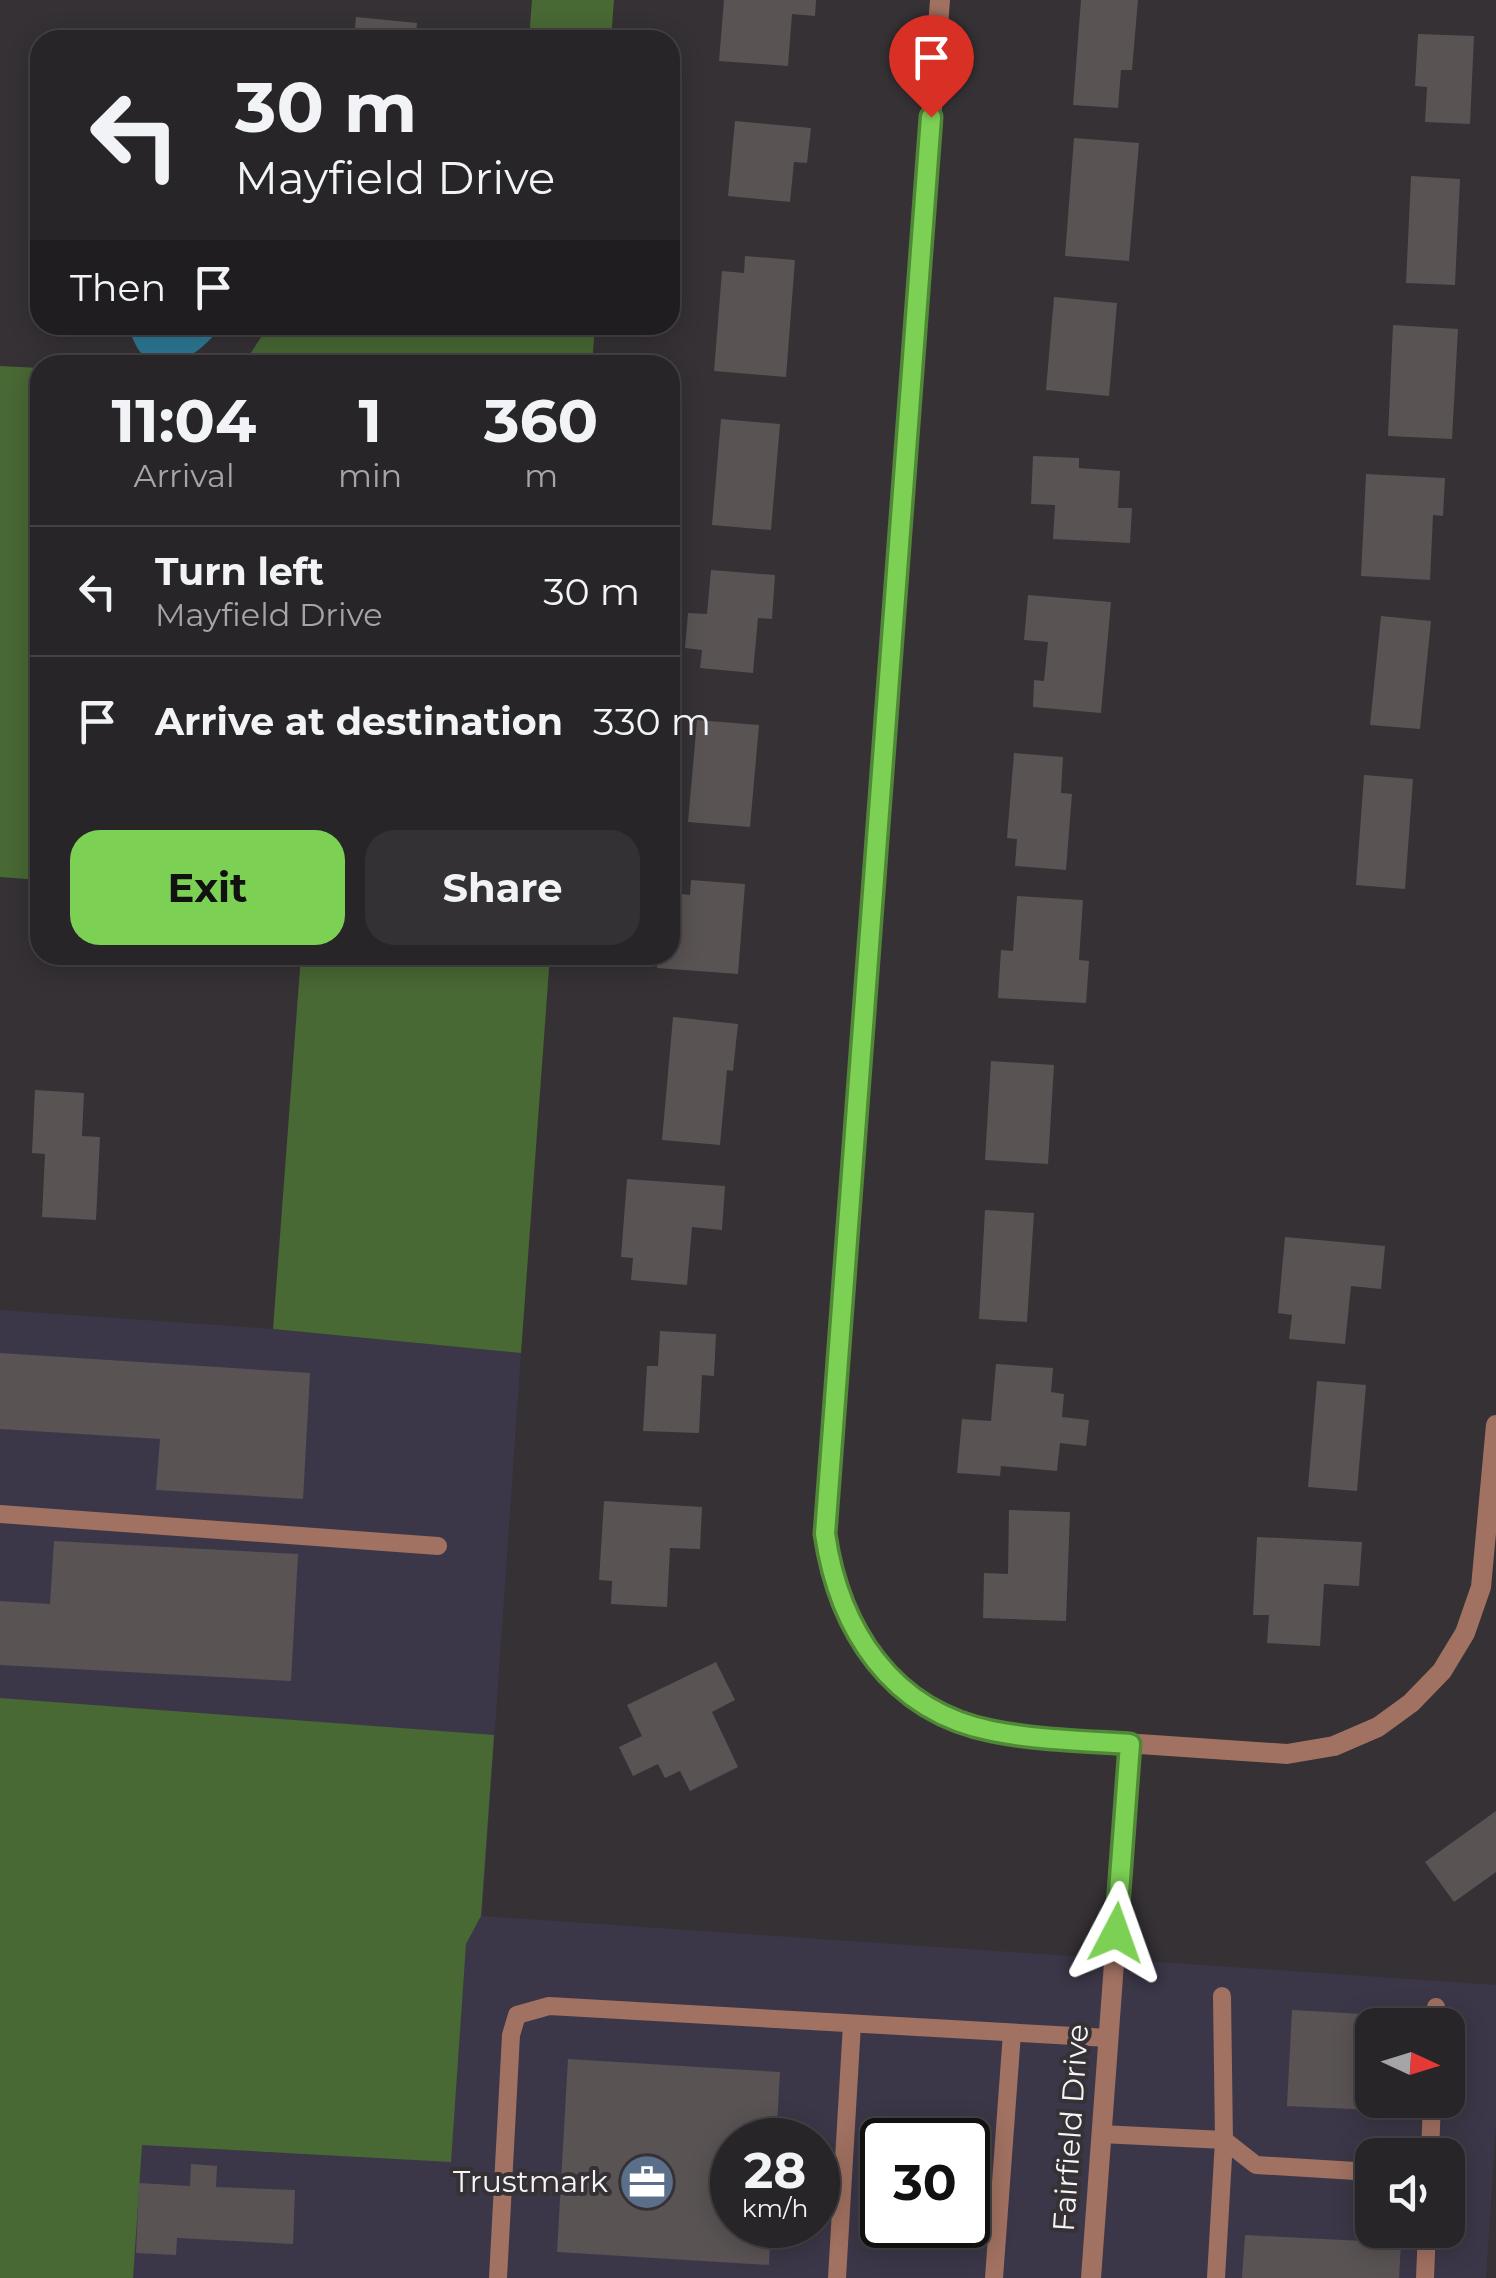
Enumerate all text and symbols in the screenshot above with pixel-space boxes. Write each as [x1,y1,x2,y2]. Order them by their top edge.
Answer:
pin [889,15,974,118]
icon: arrive [904,30,959,85]
text: 30 m [235,64,417,150]
icon: left [70,70,200,200]
text: Mayfield Drive [235,150,555,205]
icon: arrive [186,260,241,315]
text: Then [70,264,166,311]
text: 11:04 [112,384,256,457]
text: 1 [358,384,382,457]
text: 360 [484,384,598,457]
text: Arrival [134,456,235,495]
text: min [338,456,402,495]
text: m [524,456,558,495]
text: Turn left [155,548,324,595]
icon: left [70,564,125,619]
text: 30 m [543,568,640,615]
text: Mayfield Drive [155,595,383,634]
icon: arrive [70,694,125,749]
text: Arrive at destination [155,698,563,745]
text: 330 m [593,698,711,745]
button: Exit [70,830,345,945]
button: Share [365,830,640,945]
position arrow [1064,1881,1168,1985]
north arrow [1355,2008,1465,2118]
map controls [1355,2008,1465,2248]
street label: Fairfield Drive [1045,2023,1096,2233]
speed limit sign: 30 [860,2118,990,2248]
button: sound [1355,2138,1465,2248]
text: 28 [744,2140,806,2201]
office icon: Trustmark [617,2152,677,2212]
place label: Trustmark [453,2163,608,2200]
text: km/h [742,2193,808,2223]

